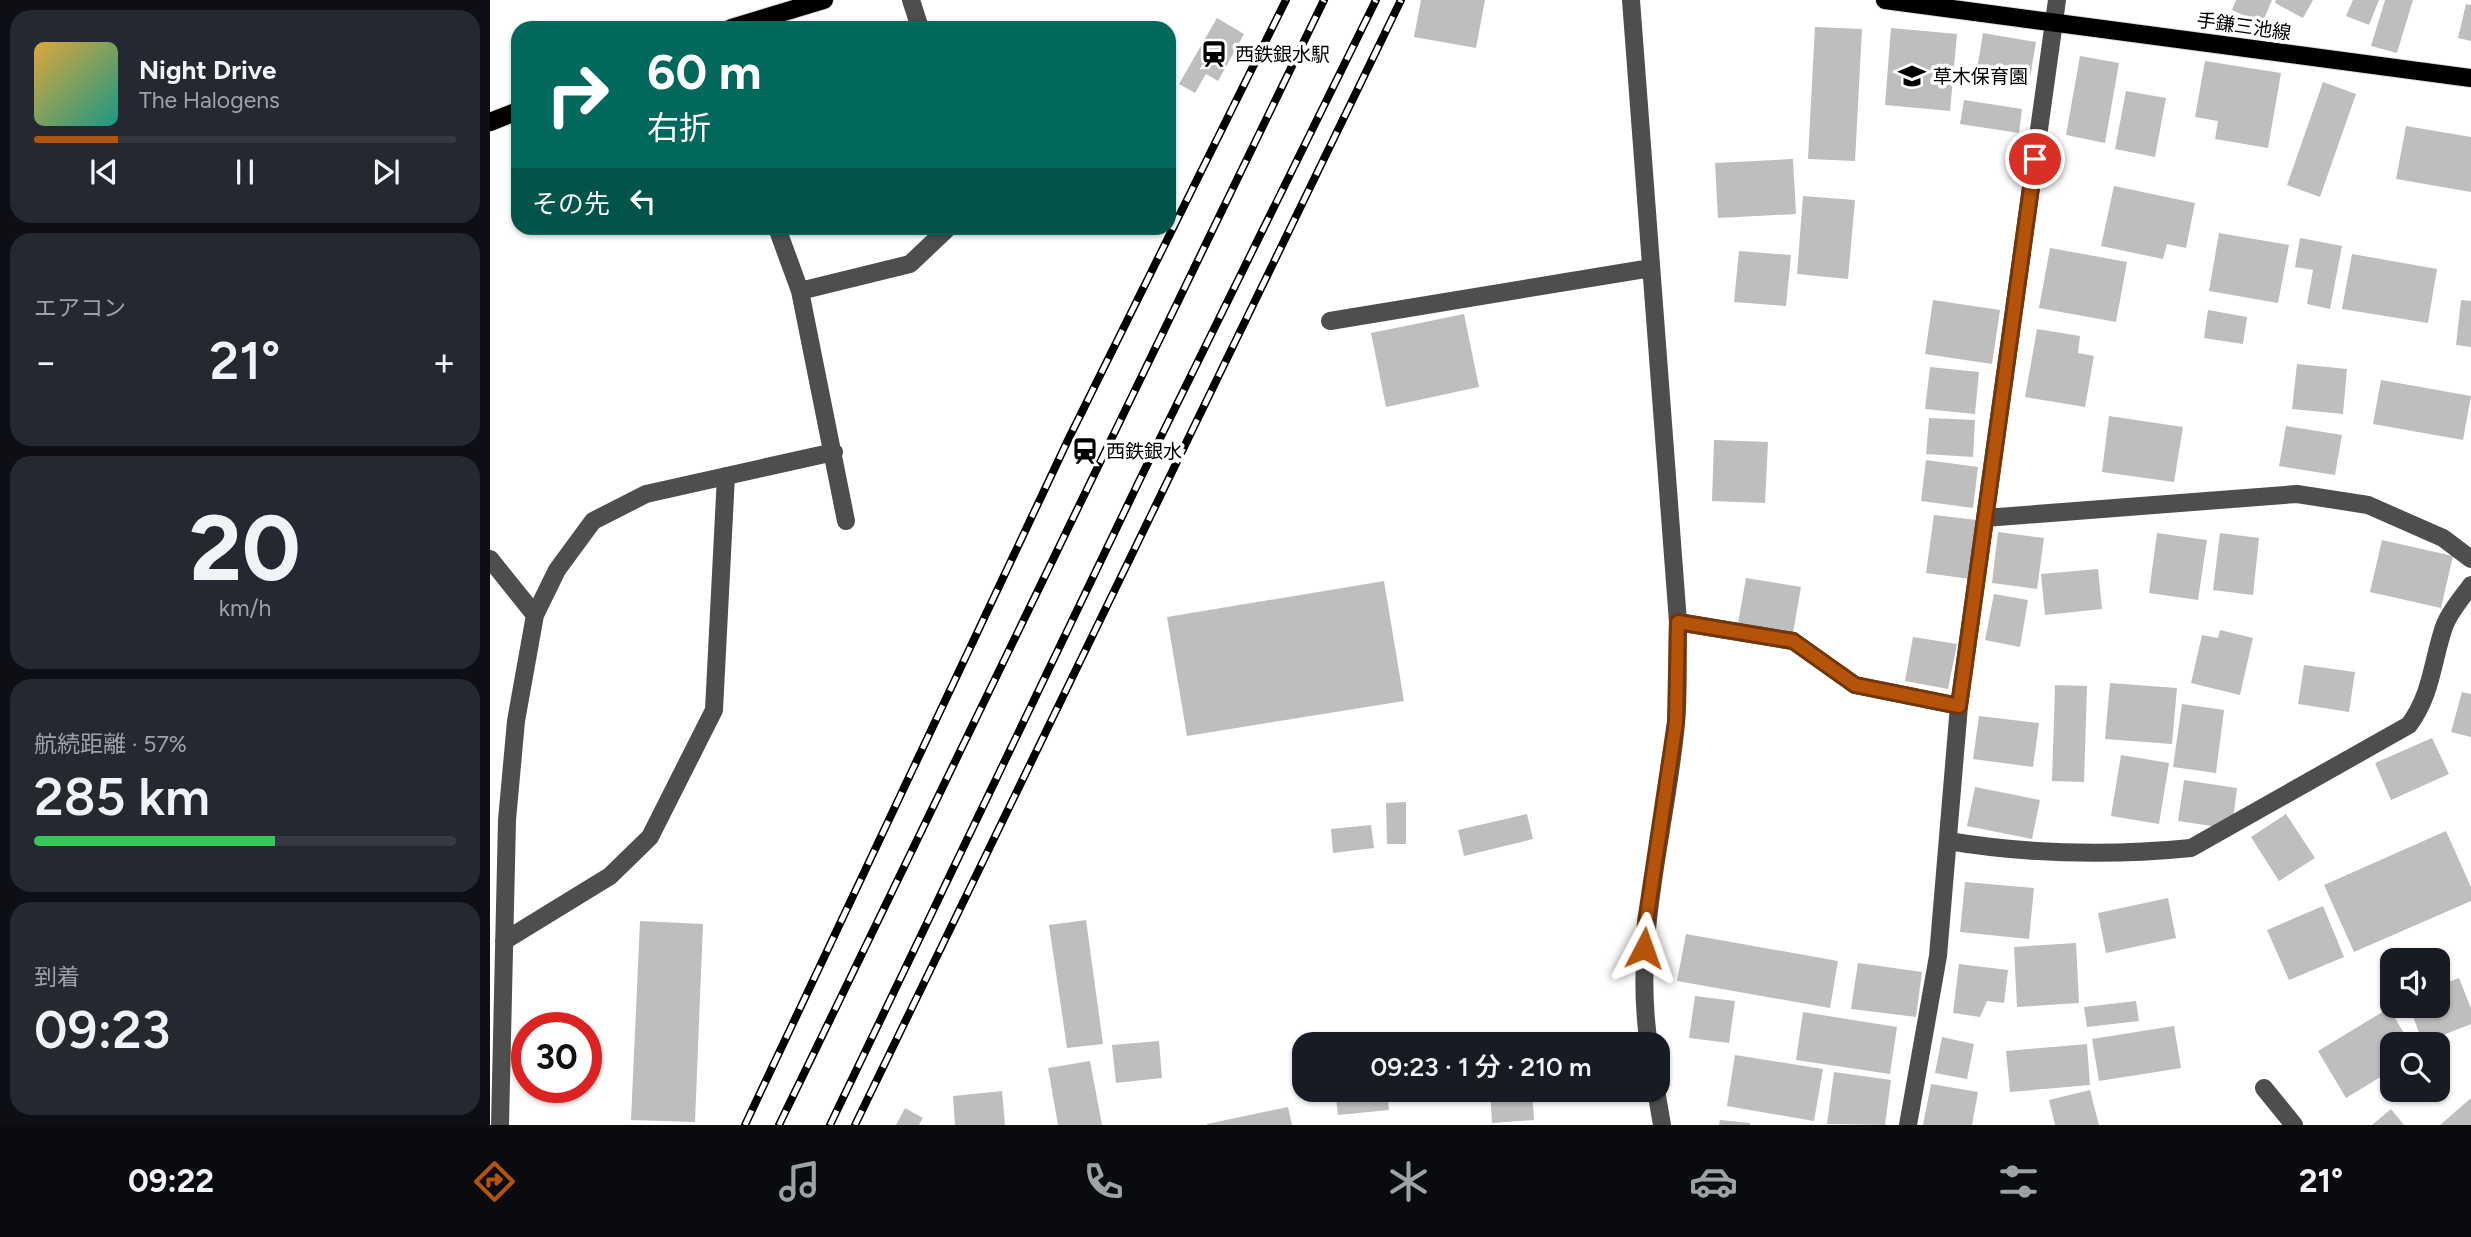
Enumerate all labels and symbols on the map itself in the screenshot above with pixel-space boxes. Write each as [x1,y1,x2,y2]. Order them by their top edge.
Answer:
street label: 手鎌三池線 [2195,8,2293,44]
station icon: 西鉄銀水駅 [1199,39,1229,69]
place label: 西鉄銀水駅 [1235,43,1330,66]
school or university icon: 草木保育園 [1897,61,1927,91]
place label: 草木保育園 [1933,65,2028,88]
pin [2005,129,2065,189]
station icon: 西鉄銀水 [1070,436,1100,466]
place label: 西鉄銀水 [1106,440,1182,463]
position arrow [1607,911,1681,985]
speed limit sign: 30 [511,1012,602,1103]

